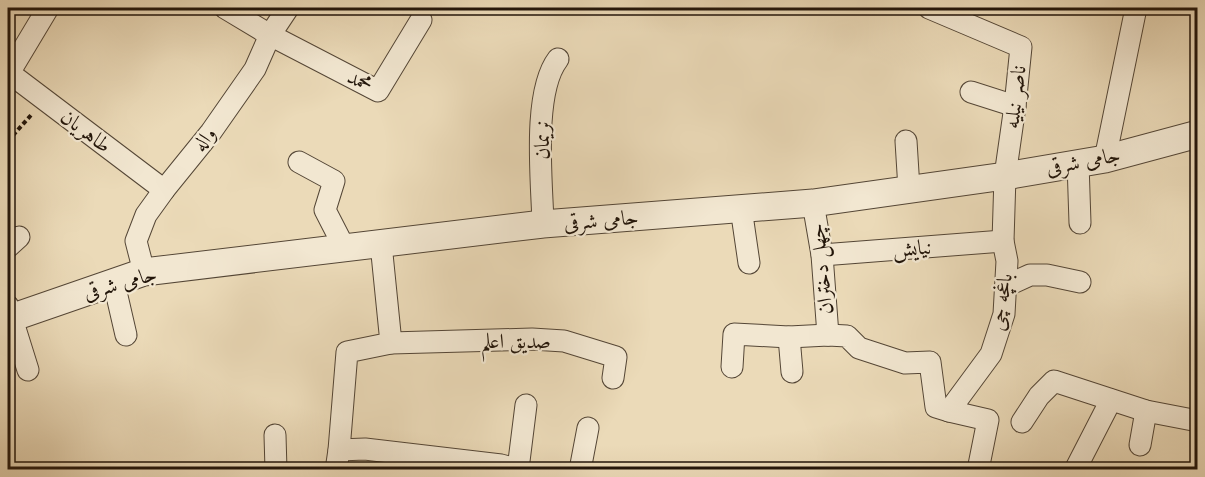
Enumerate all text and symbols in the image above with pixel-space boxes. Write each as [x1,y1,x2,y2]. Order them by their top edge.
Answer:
street label: محمد [343,62,377,99]
street label: ناصر نیلیه [997,64,1034,130]
street label: طاهریان [54,103,117,160]
street label: نریمان [528,120,557,160]
street label: واله [185,121,223,158]
street label: جامی شرقی [1043,140,1123,183]
street label: جامی شرقی [562,203,640,238]
street label: چهل دختران [802,222,841,316]
street label: نیایش [892,233,932,264]
street label: جامی شرقی [80,259,160,308]
street label: باغچه چی [983,271,1020,333]
street label: صدیق اعلم [481,327,551,362]

